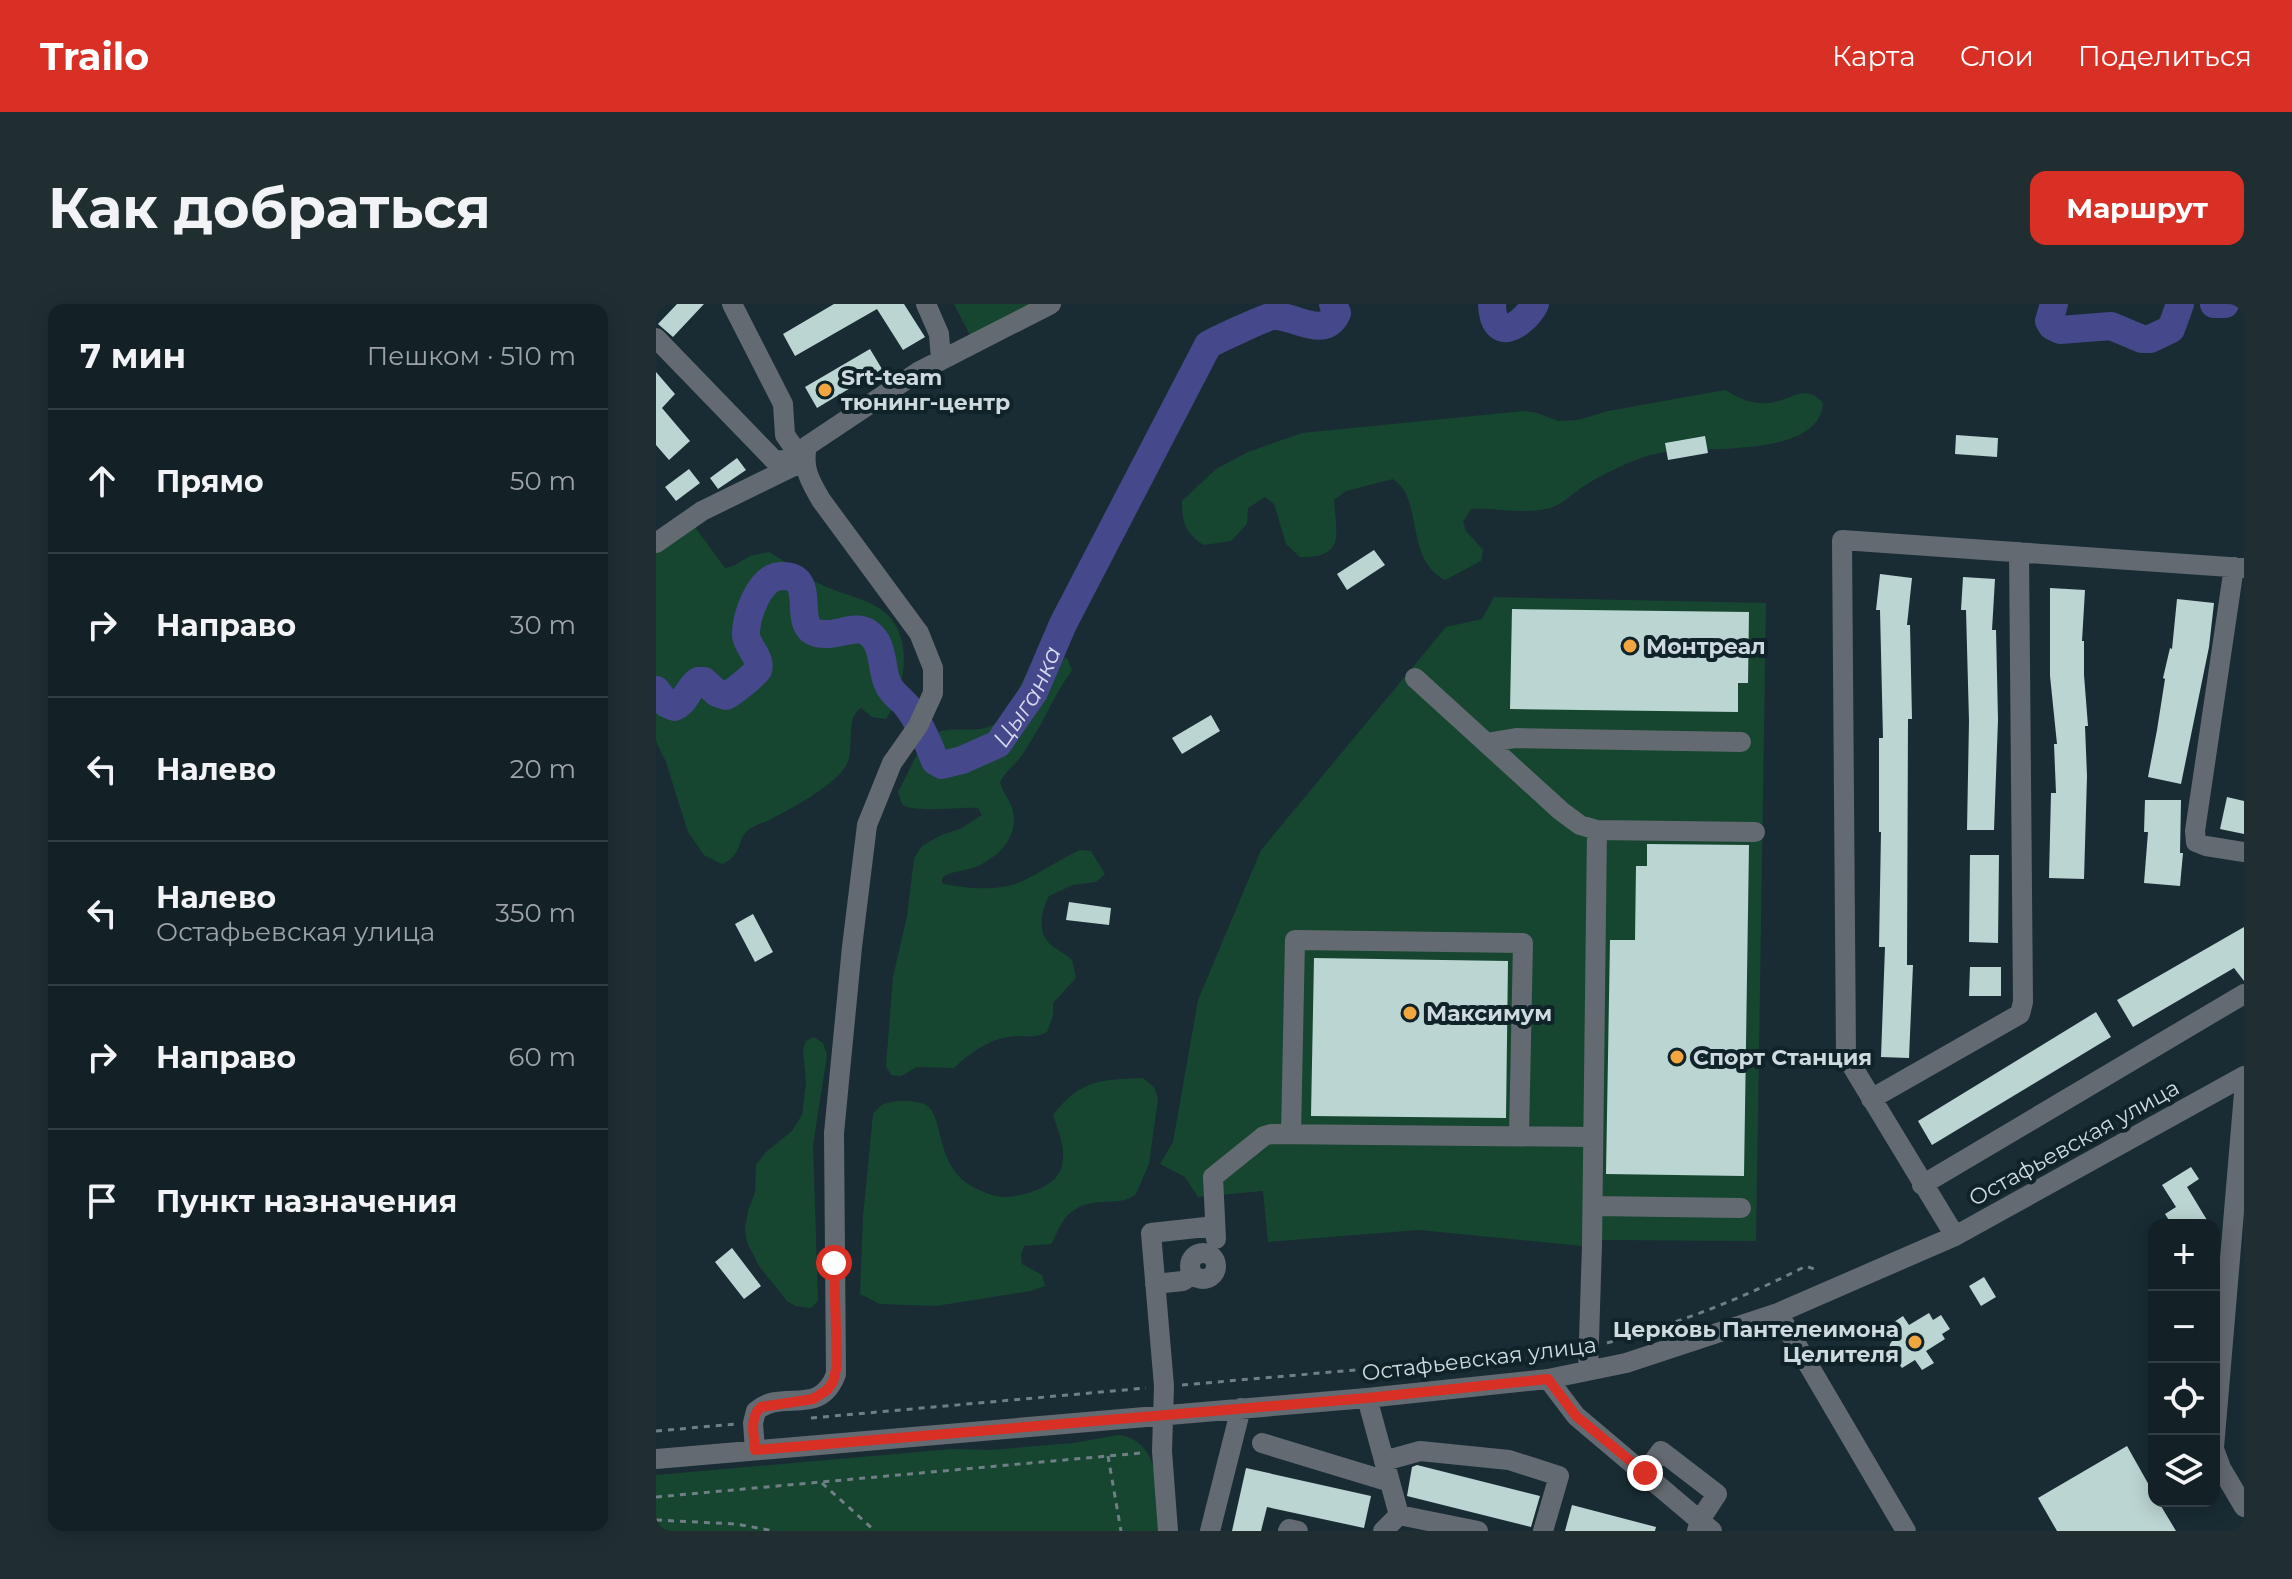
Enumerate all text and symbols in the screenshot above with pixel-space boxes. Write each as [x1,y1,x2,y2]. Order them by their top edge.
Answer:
text: Trailo [40,33,149,80]
text: Карта [1832,39,1916,73]
text: Слои [1960,39,2034,73]
text: Поделиться [2078,39,2252,73]
button: Маршрут [2030,171,2244,245]
text: Как добраться [48,174,491,242]
text: 7 мин [80,335,186,377]
text: Пешком · 510 m [367,340,576,372]
place label: Srt-team тюнинг-центр [841,364,1010,416]
marker: Srt-team тюнинг-центр [816,381,834,399]
icon: ahead [80,459,124,503]
text: Прямо [156,463,264,500]
text: 50 m [510,465,576,497]
icon: right [80,603,124,647]
text: Направо [156,607,296,644]
text: 30 m [510,609,576,641]
place label: Монтреал [1646,633,1766,660]
marker: Монтреал [1621,637,1639,655]
water label: Цыганка [986,641,1067,752]
icon: left [80,747,124,791]
text: Налево [156,751,276,788]
text: 20 m [510,753,576,785]
text: Налево [156,879,276,916]
icon: left [80,891,124,935]
text: 350 m [495,897,576,929]
text: Остафьевская улица [156,916,435,948]
place label: Максимум [1426,1000,1552,1027]
marker: Максимум [1401,1004,1419,1022]
icon: right [80,1035,124,1079]
text: Направо [156,1039,296,1076]
text: 60 m [509,1041,576,1073]
place label: Спорт Станция [1693,1044,1872,1071]
marker: Спорт Станция [1668,1048,1686,1066]
street label: Остафьевская улица [1964,1074,2184,1212]
icon: arrive [80,1179,124,1223]
text: Пункт назначения [156,1183,457,1220]
map controls [2148,1219,2220,1507]
button: + [2148,1219,2220,1291]
route start [816,1245,852,1281]
button: − [2148,1291,2220,1363]
place label: Церковь Пантелеимона Целителя [1613,1316,1899,1368]
street label: Остафьевская улица [1360,1331,1598,1387]
marker: Церковь Пантелеимона Целителя [1906,1333,1924,1351]
button: locate [2148,1363,2220,1435]
button: layers [2148,1435,2220,1507]
route end [1627,1455,1663,1491]

